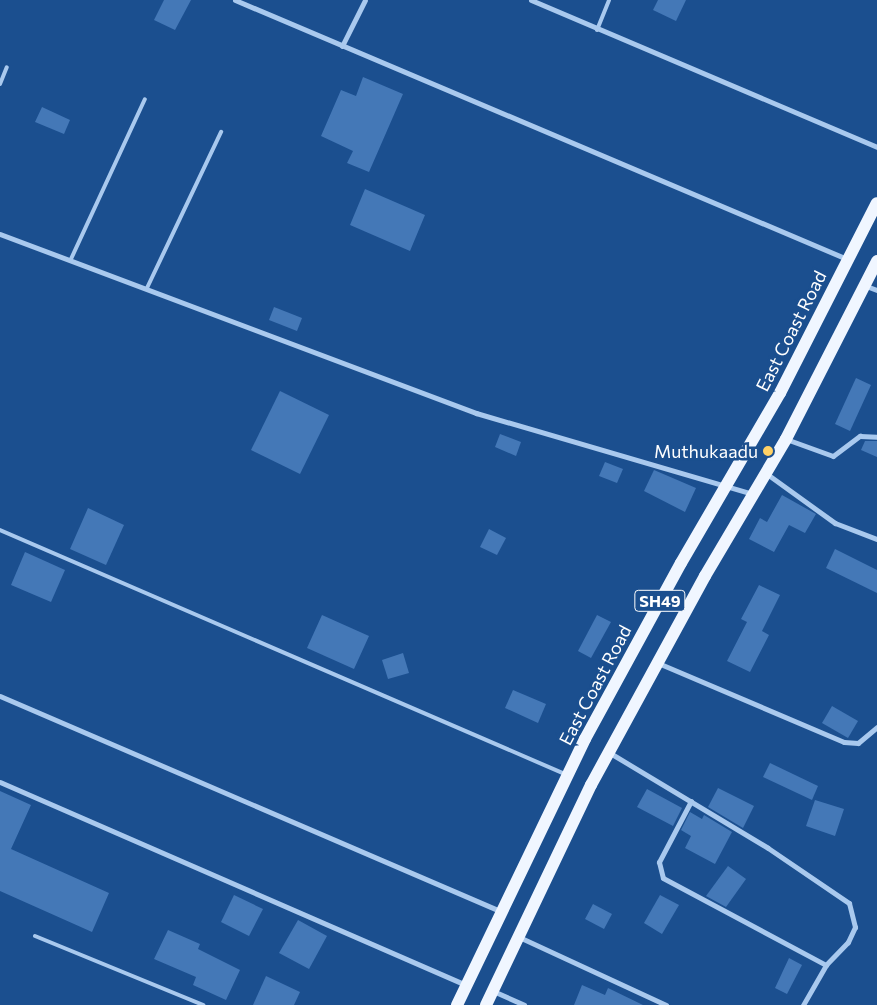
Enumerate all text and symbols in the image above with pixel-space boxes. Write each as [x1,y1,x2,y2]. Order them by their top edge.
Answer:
street label: East Coast Road [751,267,831,395]
place label: Muthukaadu [654,440,758,462]
marker: Muthukaadu [762,445,774,457]
road number: SH49 [634,588,686,614]
street label: East Coast Road [554,621,636,749]

